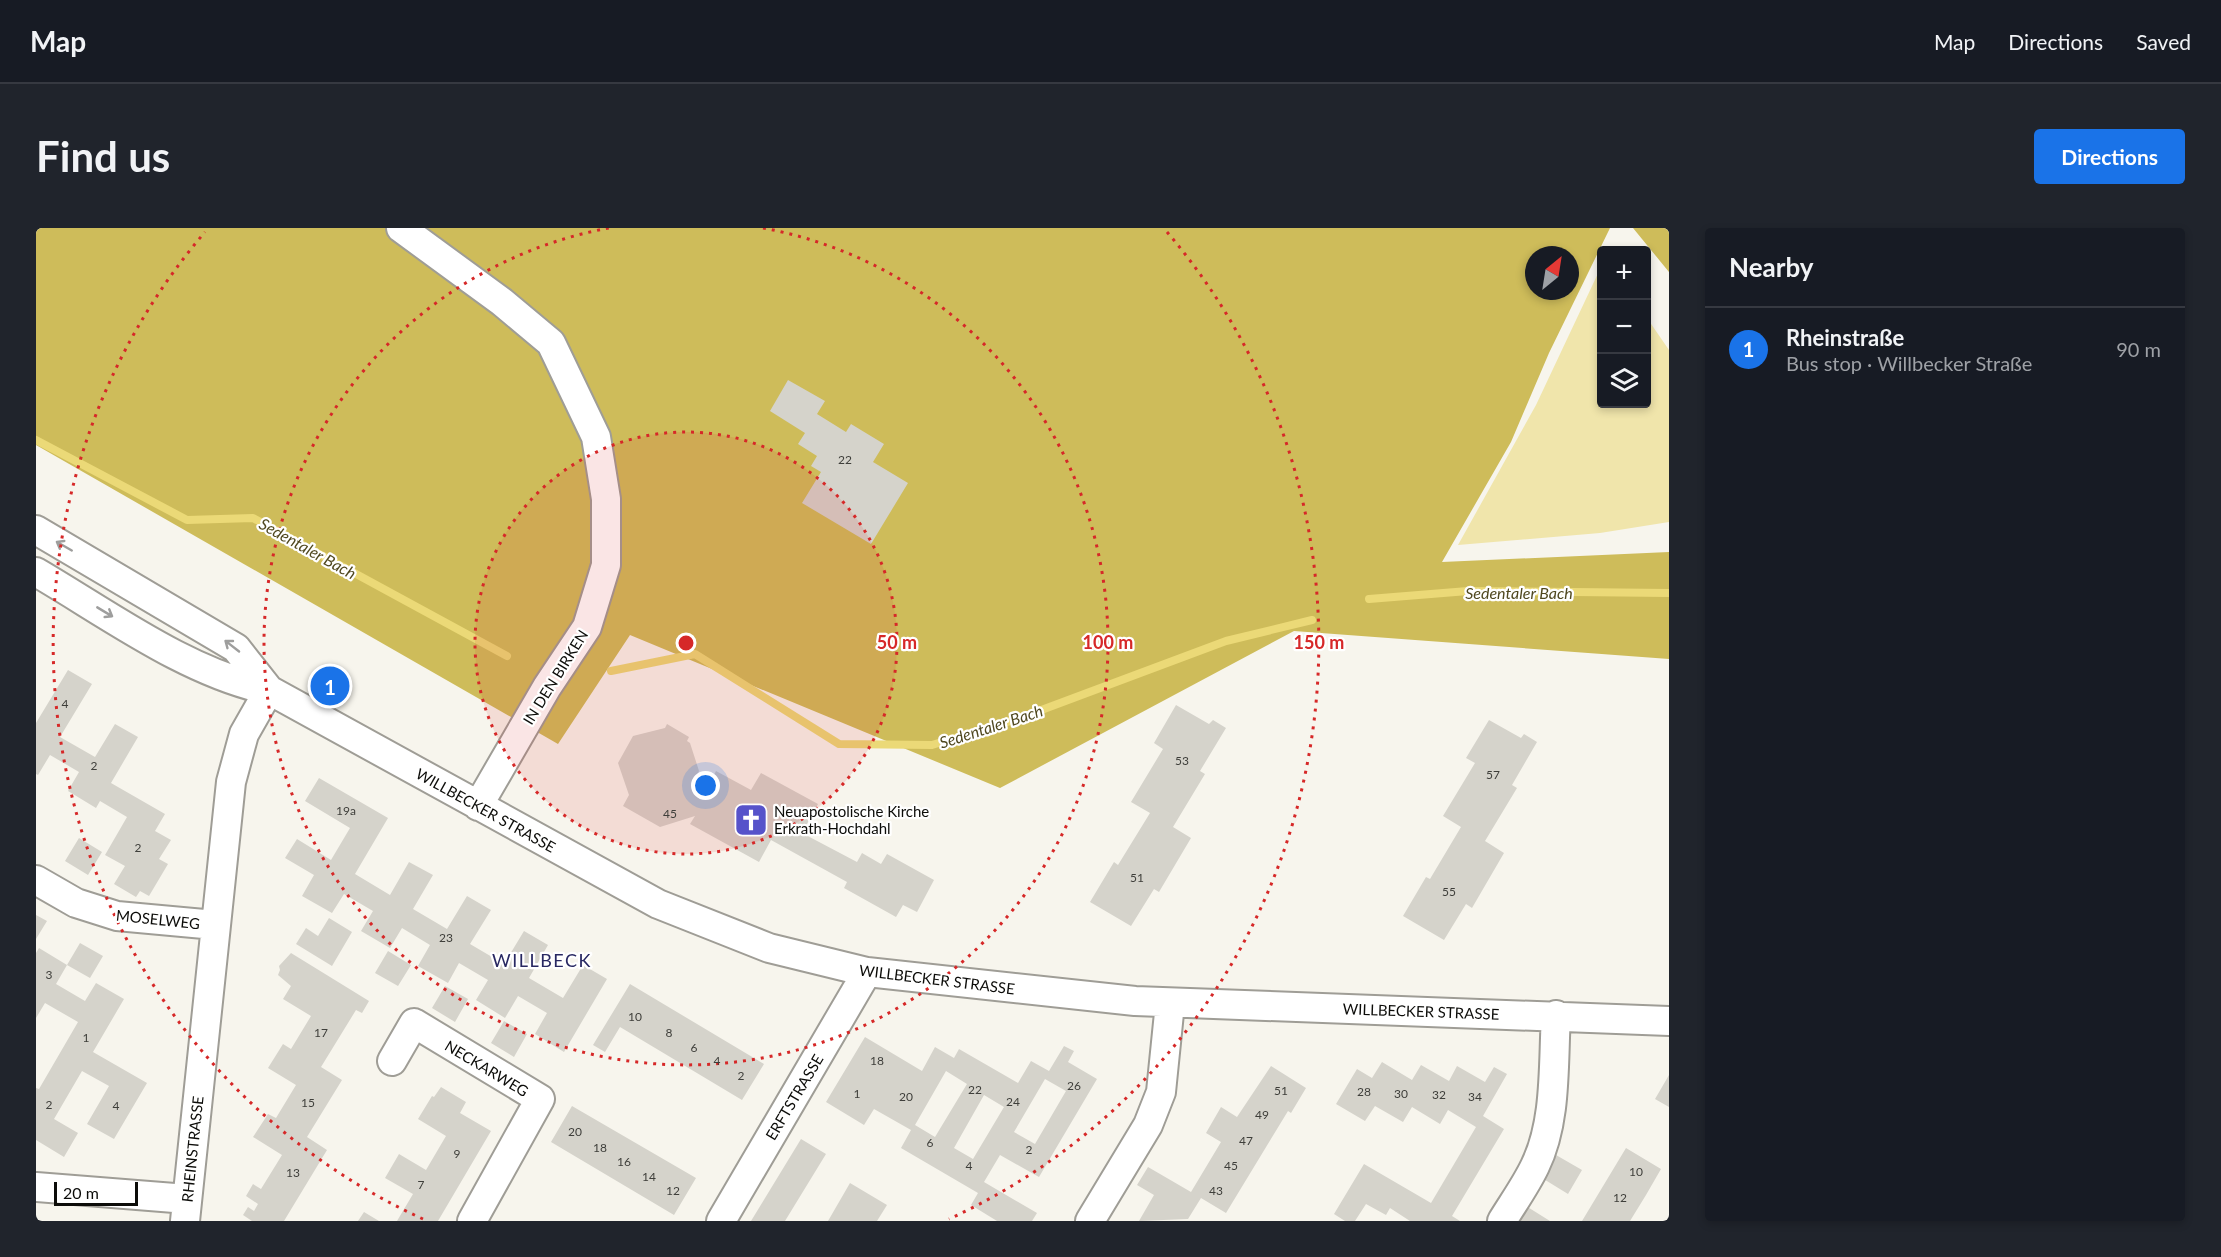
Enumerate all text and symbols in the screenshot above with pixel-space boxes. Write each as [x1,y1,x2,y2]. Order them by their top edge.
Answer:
text: Map [30,24,86,58]
text: Map [1934,29,1975,54]
text: Directions [2008,29,2103,54]
text: Saved [2136,29,2191,54]
button: Directions [2034,129,2185,184]
text: Find us [36,131,170,181]
north arrow [1525,246,1579,300]
map controls [1597,246,1651,408]
button: + [1597,246,1651,300]
text: Nearby [1729,251,1814,283]
button: − [1597,300,1651,354]
text: Rheinstraße [1786,324,1904,351]
text: 1 [1743,337,1754,361]
text: 90 m [2116,337,2161,361]
text: Bus stop · Willbecker Straße [1786,351,2032,375]
button: layers [1597,354,1651,408]
house number: 22 [838,452,852,467]
water label: Sedentaler Bach [256,514,360,582]
one-way arrow [56,540,73,552]
water label: Sedentaler Bach [1465,583,1573,602]
one-way arrow [96,607,113,619]
street label: IN DEN BIRKEN [519,626,591,728]
text: 50 m [877,631,917,653]
text: 100 m [1083,631,1133,653]
text: 150 m [1294,631,1344,653]
centre of rings [676,633,696,653]
one-way arrow [224,640,240,652]
pin: 1 [310,664,350,708]
house number: 4 [62,696,69,711]
water label: Sedentaler Bach [937,700,1045,752]
house number: 53 [1175,753,1189,768]
house number: 2 [91,758,98,773]
street label: WILLBECKER STRASSE [413,764,559,856]
house number: 57 [1486,767,1500,782]
your location [691,771,720,800]
church icon: Neuapostolische Kirche Erkrath-Hochdahl [733,802,769,838]
place label: Neuapostolische Kirche Erkrath-Hochdahl [774,802,929,837]
house number: 19a [336,803,356,818]
house number: 45 [663,806,677,821]
house number: 2 [135,840,142,855]
house number: 51 [1130,870,1144,885]
house number: 55 [1442,884,1456,899]
street label: MOSELWEG [115,906,201,932]
house number: 23 [439,930,453,945]
district label: WILLBECK [492,949,592,971]
street label: WILLBECKER STRASSE [858,961,1016,997]
house number: 3 [46,967,53,982]
street label: WILLBECKER STRASSE [1342,999,1500,1023]
house number: 10 [628,1009,642,1024]
house number: 17 [314,1025,328,1040]
house number: 8 [666,1025,673,1040]
house number: 1 [83,1030,90,1045]
street label: NECKARWEG [442,1036,532,1100]
house number: 6 [691,1040,698,1055]
street label: ERFTSTRASSE [761,1051,827,1143]
house number: 4 [714,1053,721,1068]
house number: 18 [870,1053,884,1068]
house number: 2 [738,1068,745,1083]
house number: 26 [1067,1078,1081,1093]
house number: 22 [968,1082,982,1097]
house number: 51 [1274,1083,1288,1098]
house number: 28 [1357,1084,1371,1099]
house number: 1 [854,1086,861,1101]
house number: 30 [1394,1086,1408,1101]
house number: 32 [1432,1087,1446,1102]
house number: 20 [899,1089,913,1104]
house number: 34 [1468,1089,1482,1104]
house number: 24 [1006,1094,1020,1109]
street label: RHEINSTRASSE [177,1095,207,1203]
house number: 15 [301,1095,315,1110]
house number: 2 [46,1097,53,1112]
house number: 4 [113,1098,120,1113]
house number: 49 [1255,1107,1269,1122]
house number: 20 [568,1124,582,1139]
house number: 47 [1239,1133,1253,1148]
house number: 6 [927,1135,934,1150]
house number: 18 [593,1140,607,1155]
house number: 2 [1026,1142,1033,1157]
house number: 9 [454,1146,461,1161]
house number: 16 [617,1154,631,1169]
house number: 4 [966,1158,973,1173]
house number: 45 [1224,1158,1238,1173]
house number: 10 [1629,1164,1643,1179]
house number: 13 [286,1165,300,1180]
house number: 14 [642,1169,656,1184]
house number: 7 [418,1177,425,1192]
scale bar [54,1179,138,1206]
text: 20 m [63,1183,99,1202]
house number: 12 [666,1183,680,1198]
house number: 43 [1209,1183,1223,1198]
house number: 12 [1613,1190,1627,1205]

